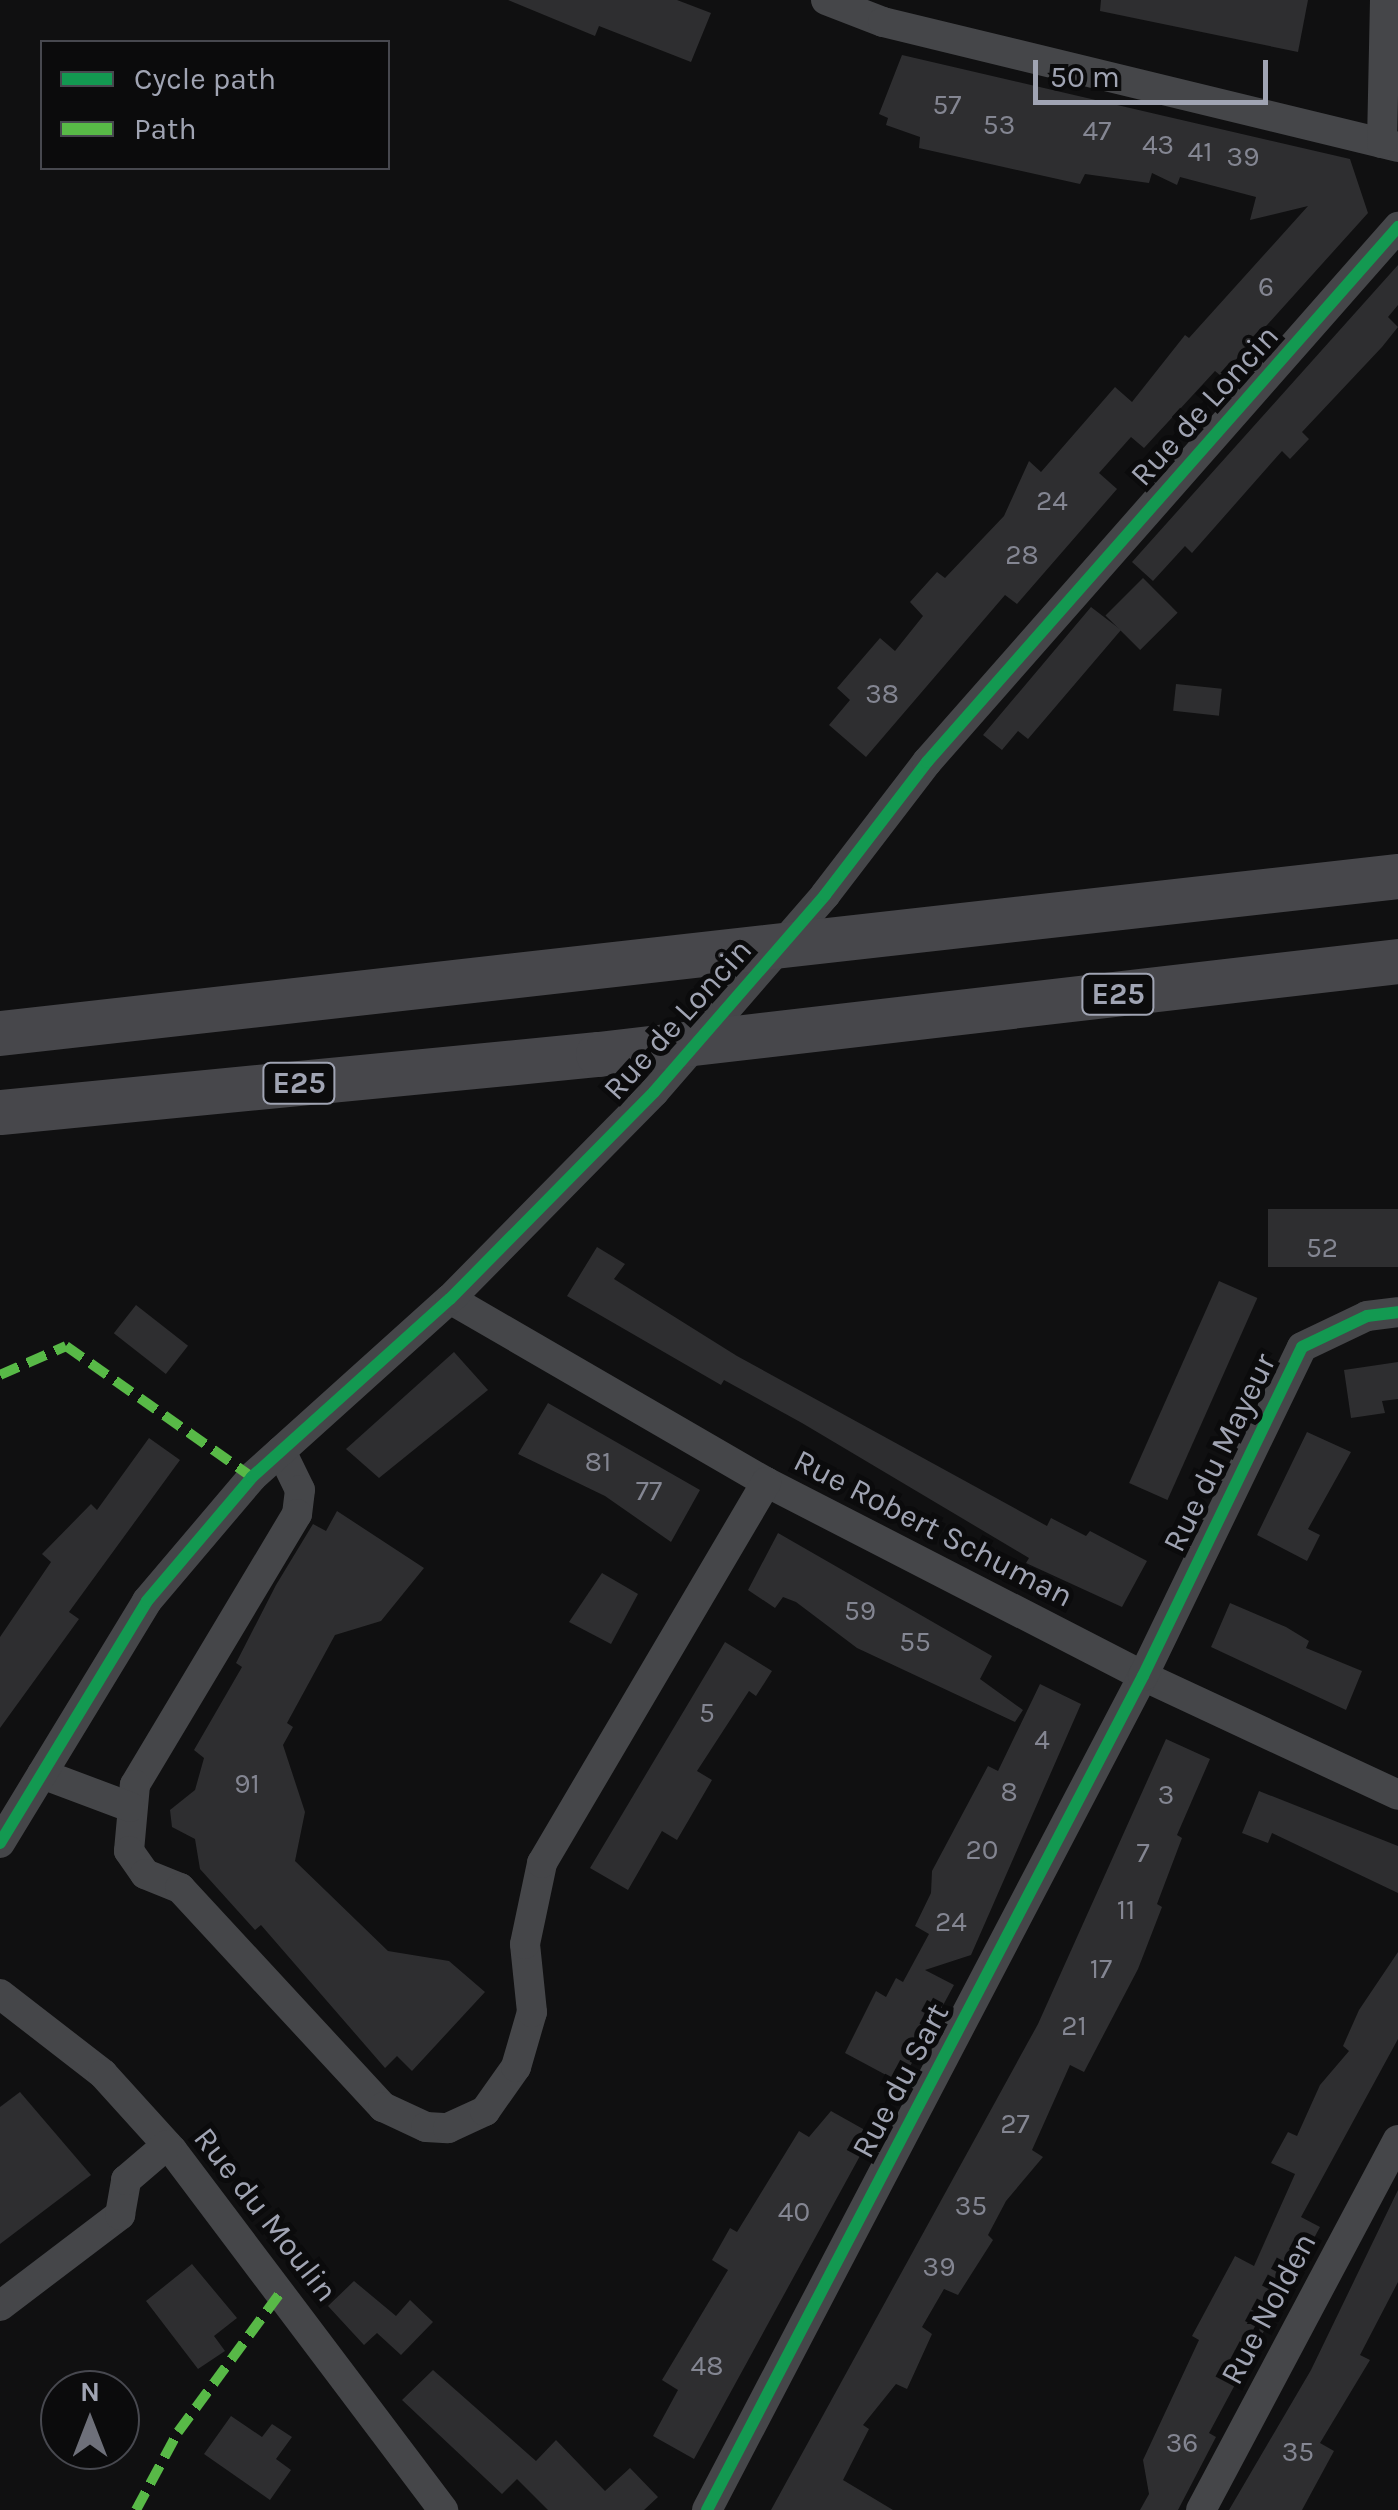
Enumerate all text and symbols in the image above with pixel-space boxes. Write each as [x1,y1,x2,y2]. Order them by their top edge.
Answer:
legend [40,40,390,170]
scale bar [1038,40,1273,102]
text: 50 m [1050,59,1120,95]
text: Cycle path [134,61,276,97]
house number: 57 [933,88,961,122]
house number: 53 [983,108,1015,142]
text: Path [134,111,197,147]
house number: 47 [1083,114,1111,148]
house number: 43 [1142,128,1174,162]
house number: 41 [1188,135,1212,169]
house number: 39 [1227,140,1259,174]
house number: 6 [1258,270,1274,304]
street label: Rue de Loncin [1123,318,1287,494]
house number: 24 [1036,484,1068,518]
house number: 28 [1005,538,1039,572]
house number: 38 [865,677,899,711]
street label: Rue de Loncin [596,932,760,1108]
road number: E25 [1080,969,1156,1019]
road number: E25 [262,1058,336,1108]
house number: 52 [1306,1231,1338,1265]
street label: Rue du Mayeur [1155,1348,1285,1558]
street label: Rue Robert Schuman [787,1442,1079,1616]
house number: 81 [585,1445,611,1479]
house number: 77 [636,1474,662,1508]
house number: 59 [844,1594,876,1628]
house number: 55 [899,1625,931,1659]
house number: 5 [699,1696,715,1730]
house number: 4 [1034,1723,1050,1757]
house number: 91 [234,1767,260,1801]
house number: 8 [1000,1775,1018,1809]
house number: 3 [1158,1778,1174,1812]
house number: 20 [966,1833,998,1867]
house number: 7 [1136,1836,1150,1870]
house number: 11 [1117,1893,1135,1927]
house number: 24 [935,1905,967,1939]
house number: 17 [1090,1952,1112,1986]
street label: Rue du Sart [844,1997,958,2165]
house number: 21 [1061,2009,1087,2043]
house number: 27 [1000,2107,1030,2141]
street label: Rue du Moulin [185,2120,345,2310]
house number: 35 [955,2189,987,2223]
house number: 40 [778,2195,810,2229]
street label: Rue Nolden [1213,2227,1325,2391]
house number: 39 [923,2250,955,2284]
house number: 48 [691,2349,723,2383]
north arrow [40,2370,140,2470]
text: N [80,2375,100,2408]
house number: 36 [1166,2426,1198,2460]
house number: 35 [1282,2435,1314,2469]

